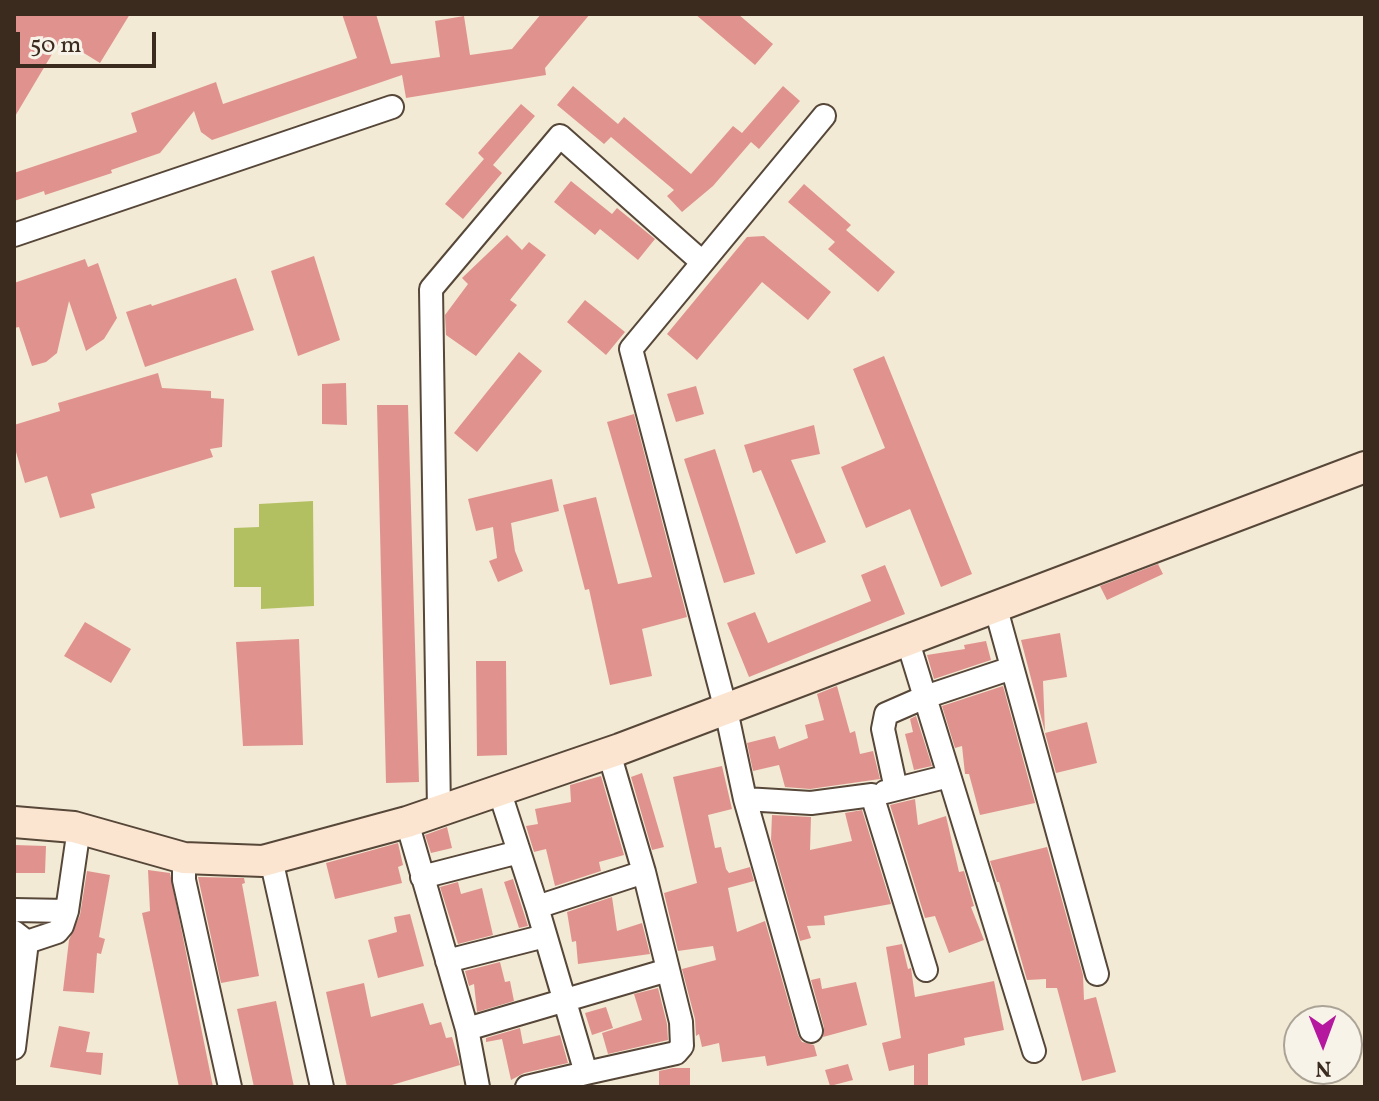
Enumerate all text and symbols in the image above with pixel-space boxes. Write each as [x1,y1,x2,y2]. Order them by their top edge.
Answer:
scale bar [20,16,160,66]
text: 50 m [30,29,82,63]
north arrow [1283,1005,1363,1085]
text: N [1315,1052,1332,1083]

